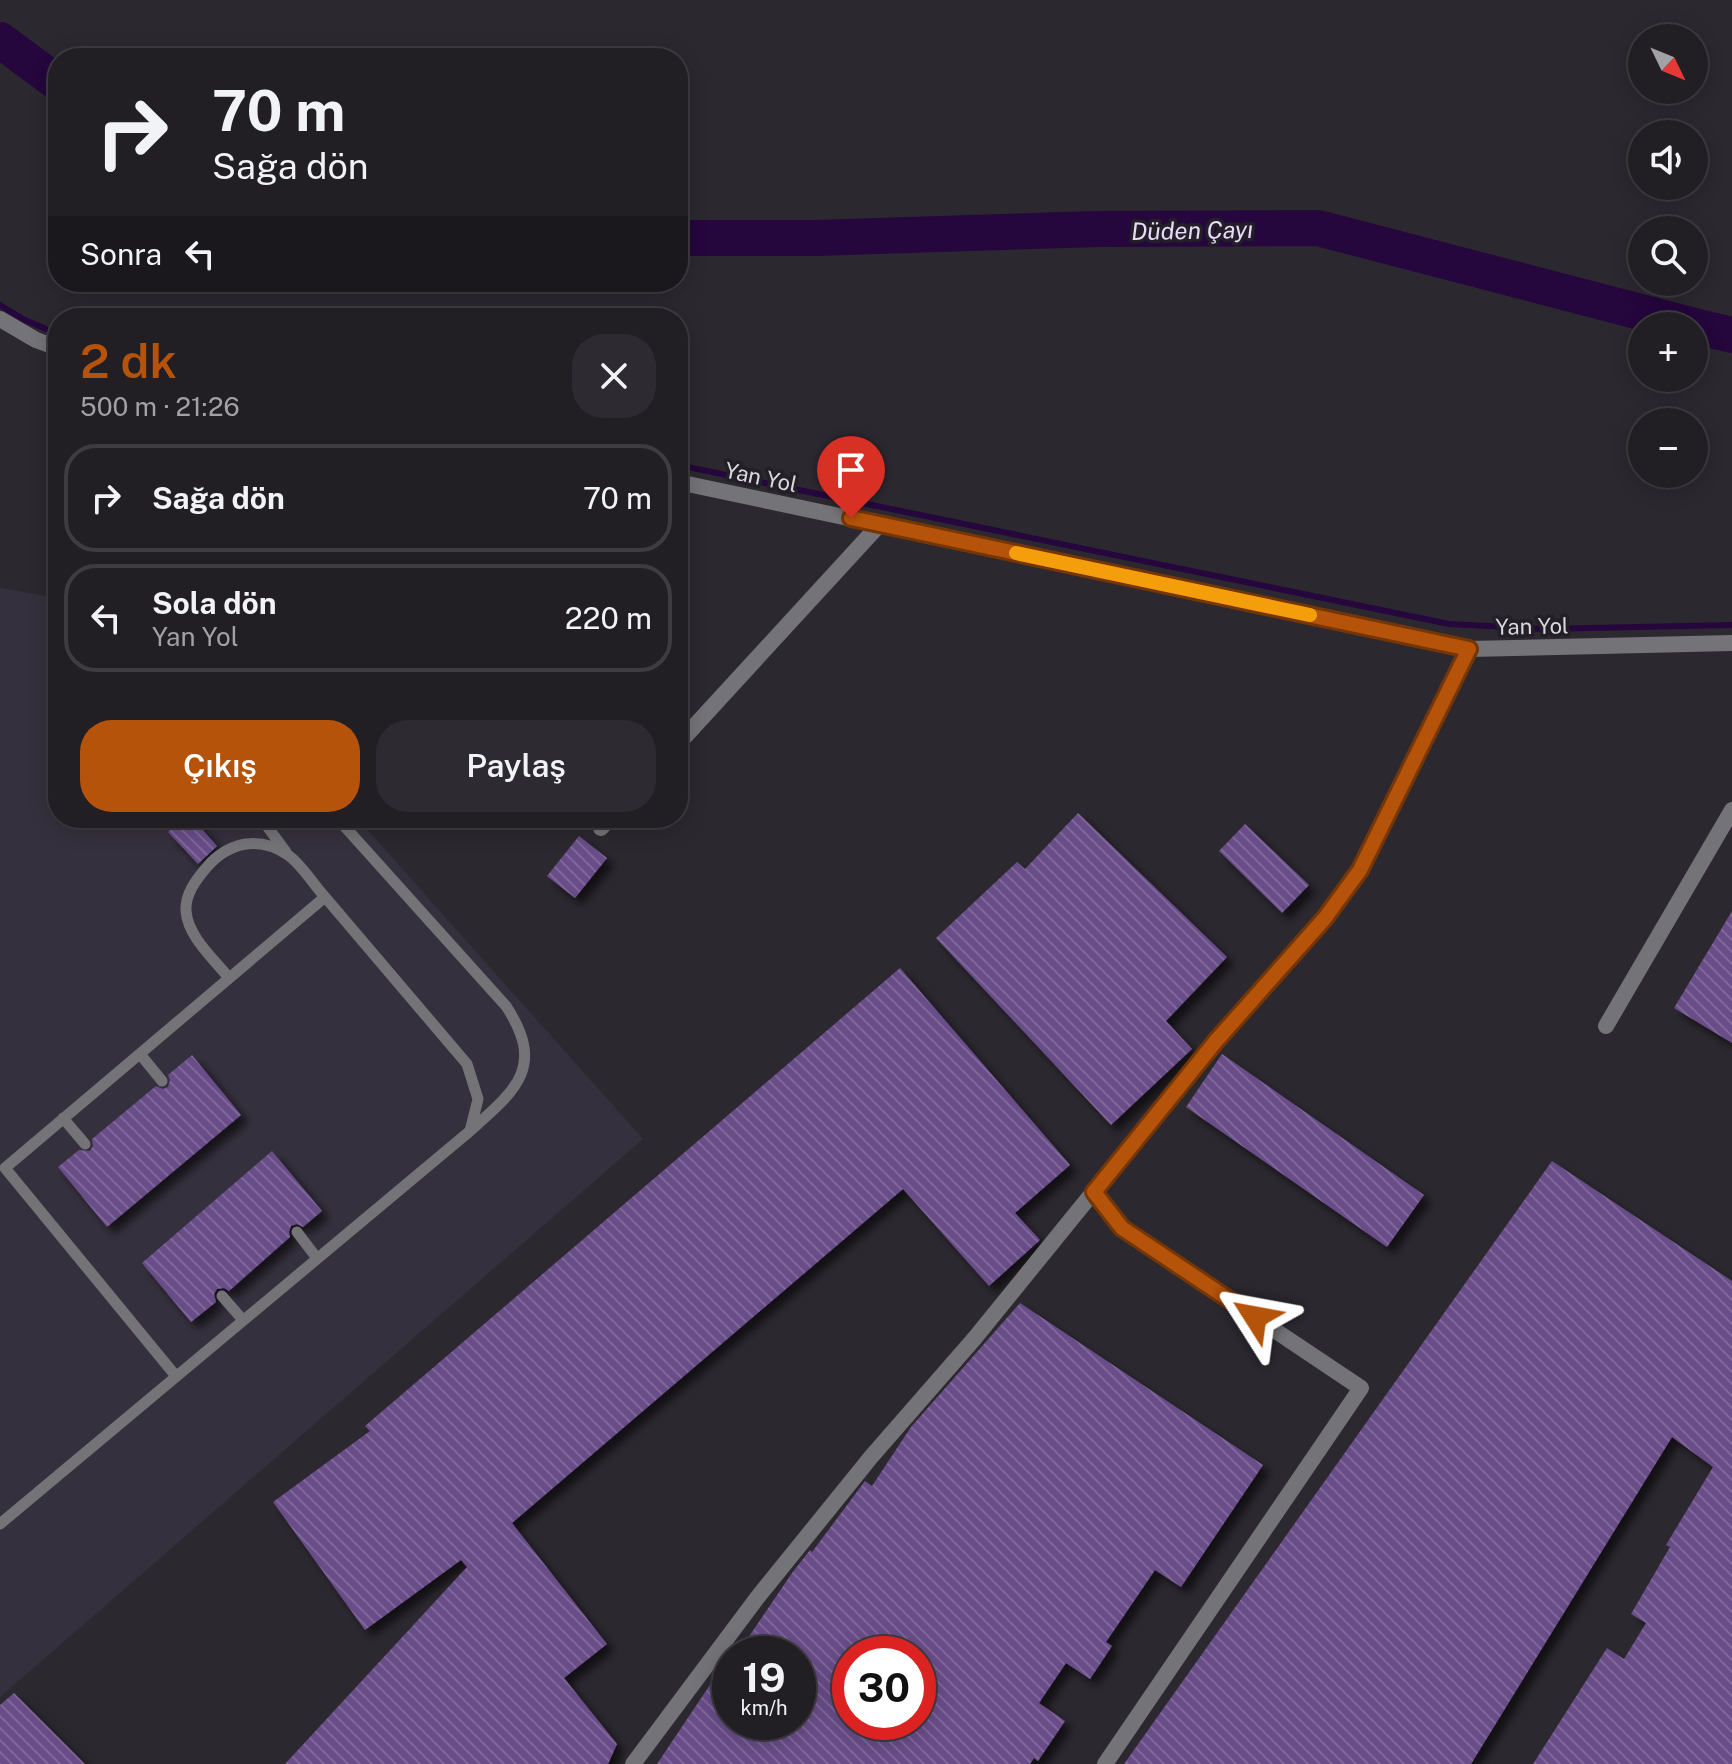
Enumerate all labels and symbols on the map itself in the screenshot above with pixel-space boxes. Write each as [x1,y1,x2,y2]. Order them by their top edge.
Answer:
north arrow [1628,24,1708,104]
water label: Düden Çayı [1131,215,1253,245]
pin [817,436,885,518]
street label: Yan Yol [722,457,800,497]
street label: Yan Yol [1495,612,1569,640]
position arrow [1213,1275,1297,1359]
speed limit sign: 30 [832,1636,936,1740]

